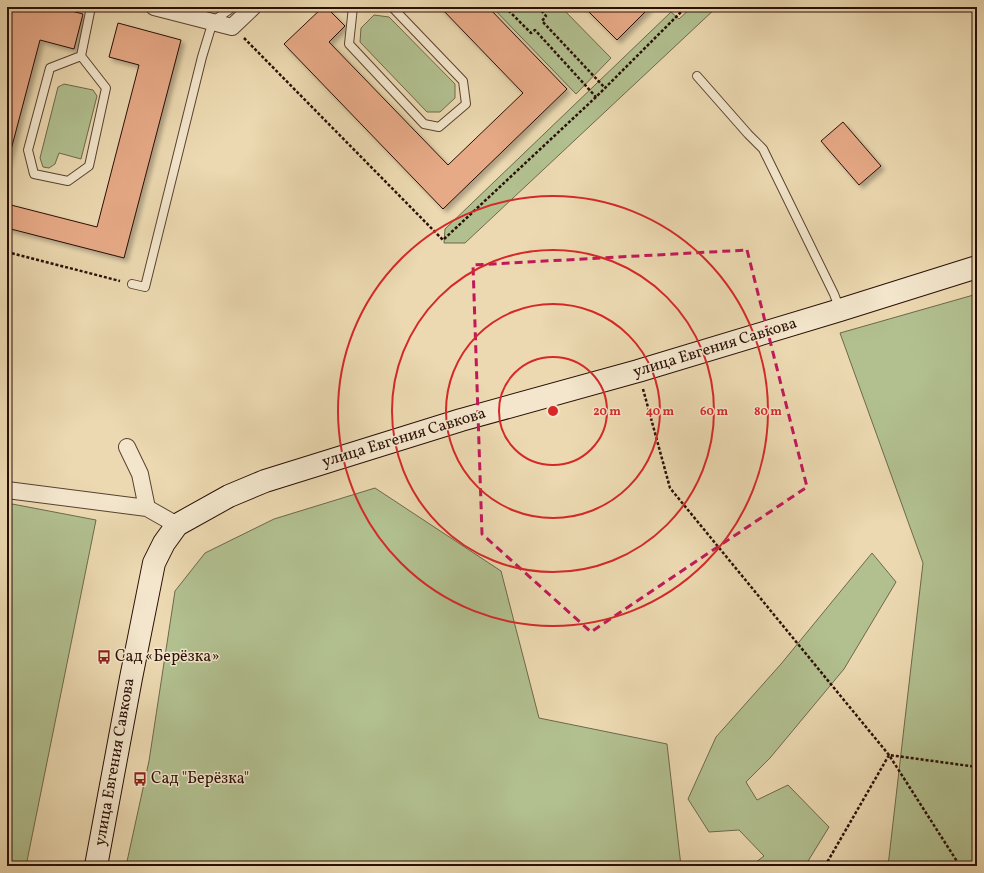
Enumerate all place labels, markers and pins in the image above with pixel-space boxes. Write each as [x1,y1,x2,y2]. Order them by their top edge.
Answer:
centre of rings [546,404,560,418]
place label: Сад «Берёзка» [115,646,219,668]
bus stop icon: Сад «Берёзка» [96,649,112,665]
place label: Сад "Берёзка" [151,768,249,790]
bus stop icon: Сад "Берёзка" [132,771,148,787]

